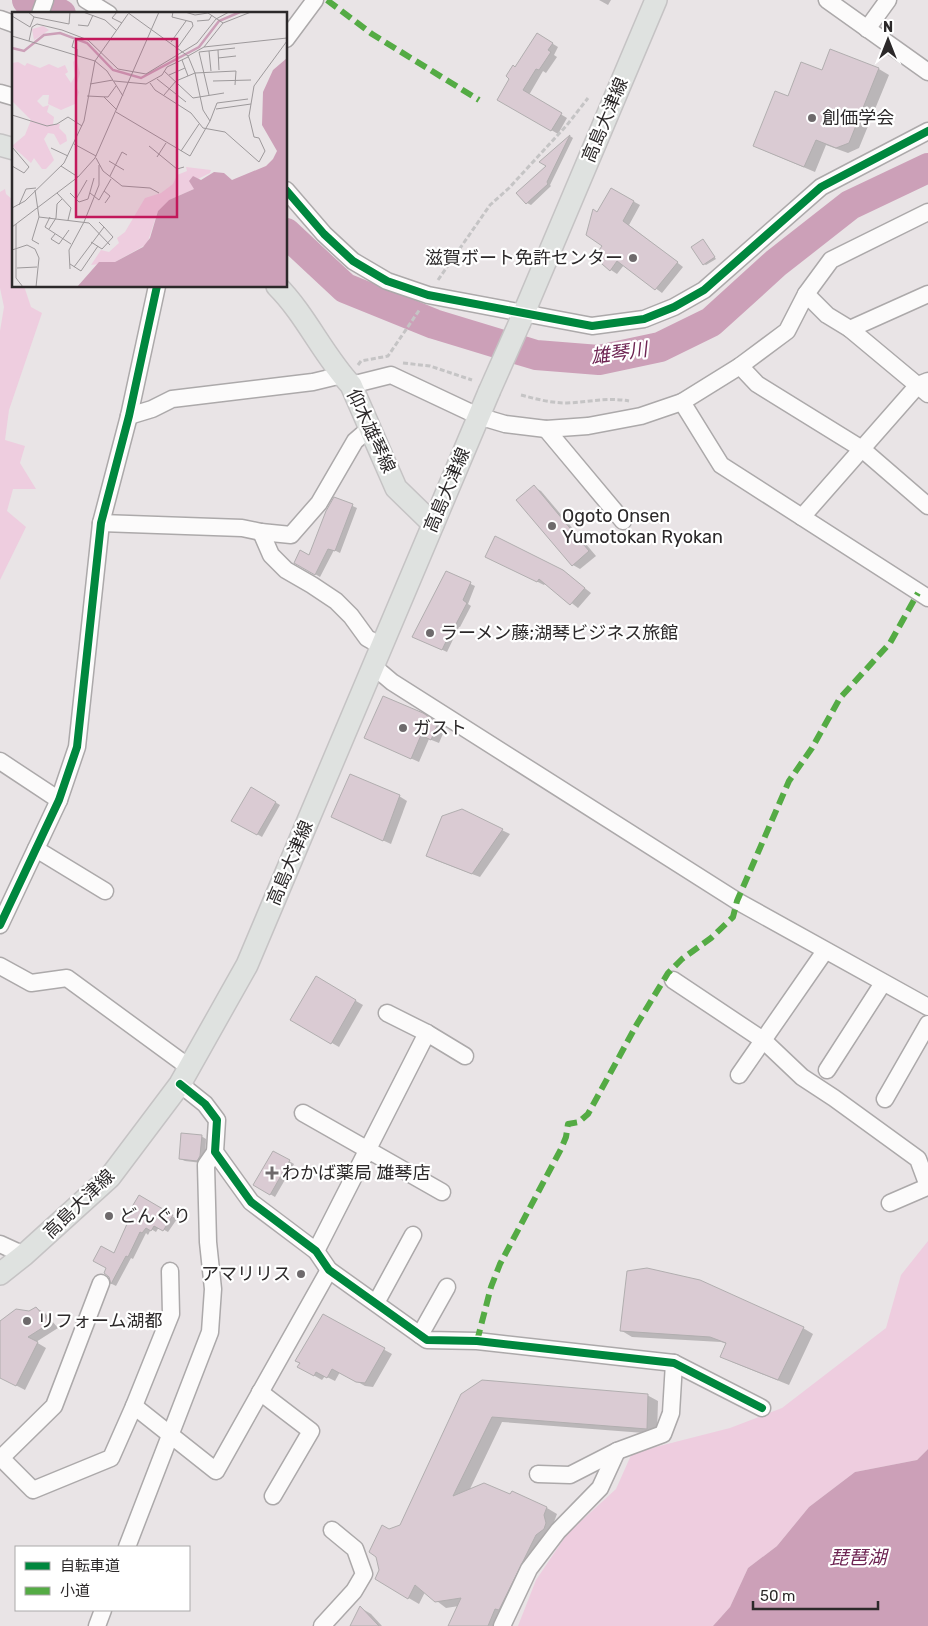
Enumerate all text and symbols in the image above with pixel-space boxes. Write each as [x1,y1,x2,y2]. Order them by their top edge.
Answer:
inset map [12,12,288,288]
north arrow [863,15,913,65]
text: N [883,19,893,36]
street label: 高島大津線 [577,74,633,166]
place label: 創価学会 [822,107,894,129]
marker: 創価学会 [806,112,818,124]
place label: 滋賀ボート免許センター [425,247,623,269]
marker: 滋賀ボート免許センター [627,252,639,264]
water label: 雄琴川 [589,337,651,368]
street label: 仰木雄琴線 [342,386,400,476]
street label: 高島大津線 [419,444,475,536]
place label: Ogoto Onsen Yumotokan Ryokan [562,505,723,548]
marker: Ogoto Onsen Yumotokan Ryokan [546,520,558,532]
place label: ラーメン藤;湖琴ビジネス旅館 [440,622,678,644]
marker: ラーメン藤;湖琴ビジネス旅館 [424,627,436,639]
place label: ガスト [413,717,467,739]
marker: ガスト [397,722,409,734]
street label: 高島大津線 [262,817,318,909]
place label: わかば薬局 雄琴店 [282,1162,430,1184]
street label: 高島大津線 [39,1165,119,1243]
marker: わかば薬局 雄琴店 [266,1167,278,1179]
place label: どんぐり [119,1205,191,1227]
marker: どんぐり [103,1210,115,1222]
place label: アマリリス [201,1263,291,1285]
marker: アマリリス [295,1268,307,1280]
place label: リフォーム湖都 [37,1310,162,1332]
marker: リフォーム湖都 [21,1315,33,1327]
legend [15,1546,190,1611]
water label: 琵琶湖 [829,1546,889,1569]
text: 自転車道 [60,1557,120,1575]
scale bar [753,1578,878,1610]
text: 小道 [60,1582,90,1600]
text: 50 m [760,1587,795,1605]

